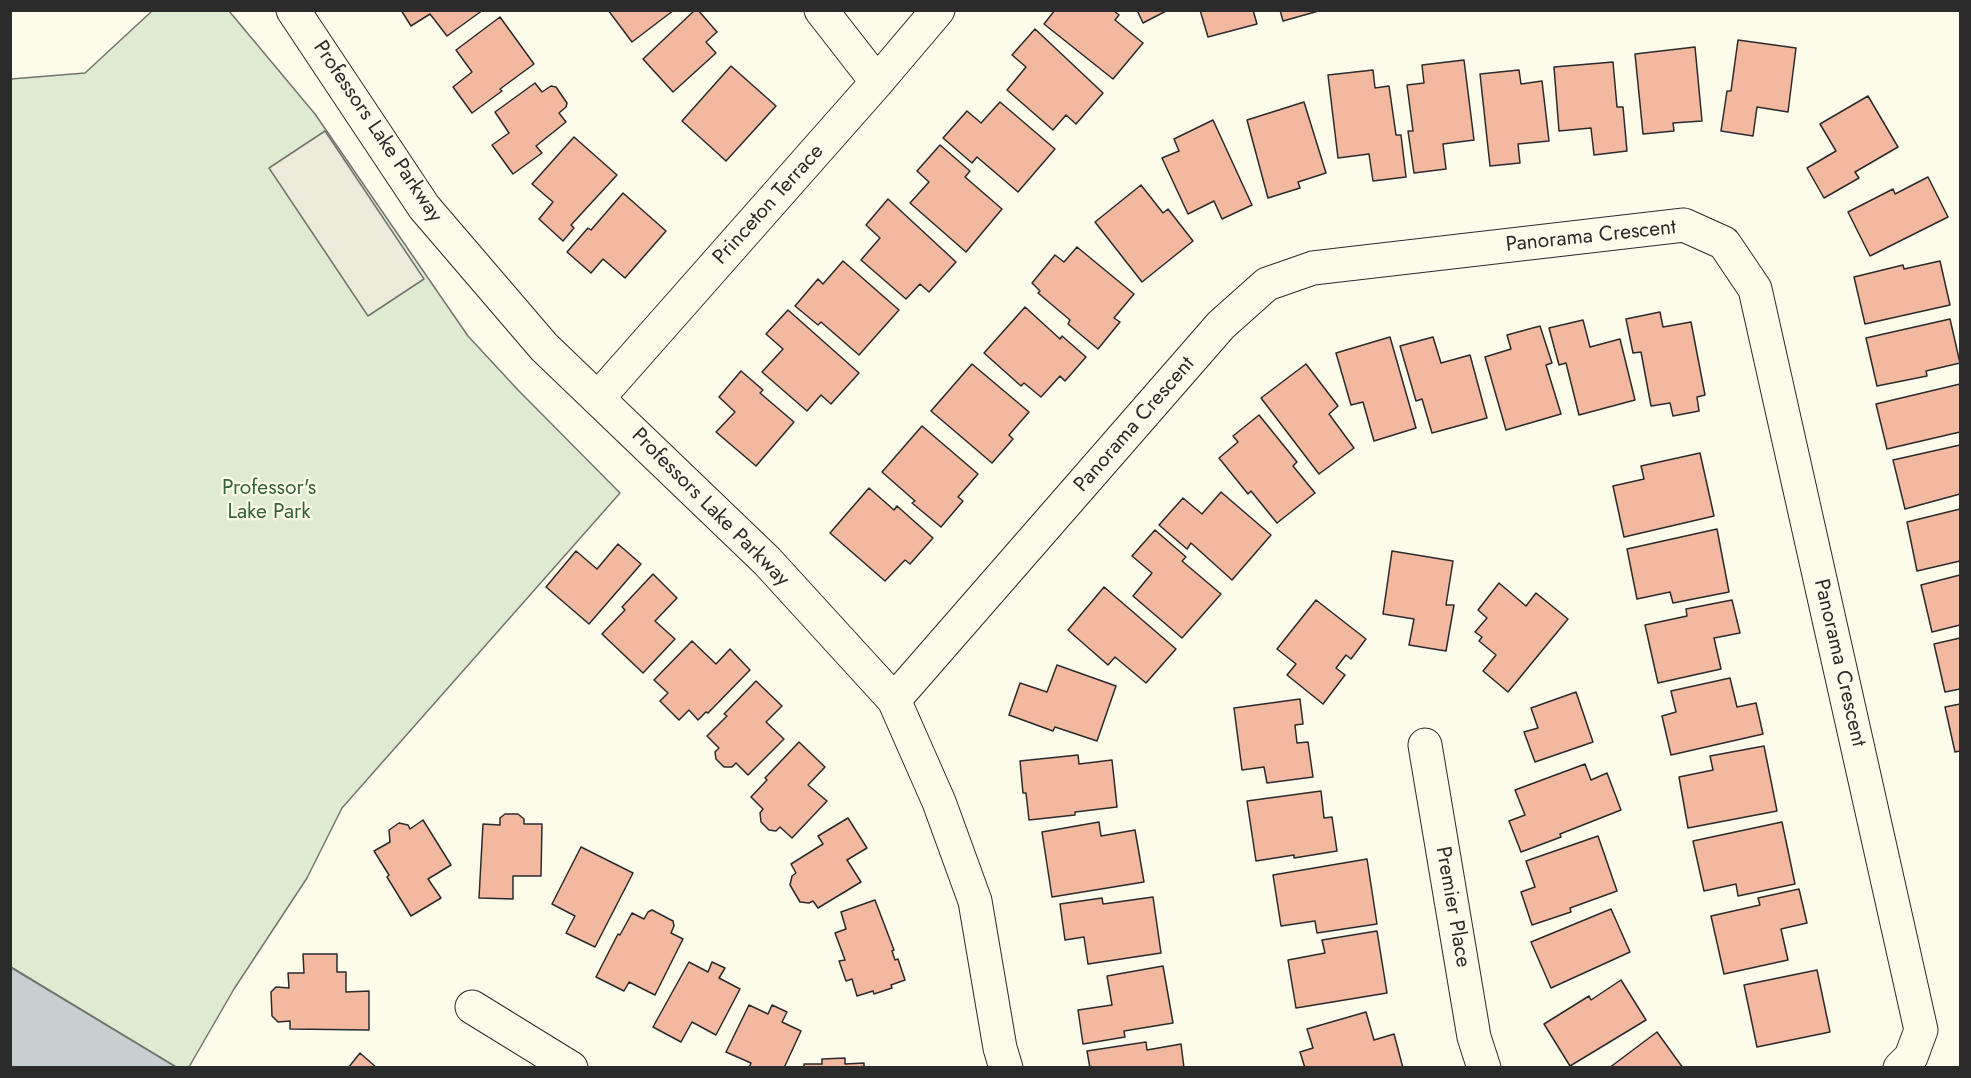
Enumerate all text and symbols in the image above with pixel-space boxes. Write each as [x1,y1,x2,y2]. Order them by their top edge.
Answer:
street label: Professors Lake Parkway [307,36,447,228]
street label: Princeton Terrace [708,140,830,270]
street label: Panorama Crescent [1505,216,1677,258]
street label: Panorama Crescent [1069,352,1201,498]
street label: Professors Lake Parkway [626,424,794,592]
park label: Professor's Lake Park [222,476,316,526]
street label: Panorama Crescent [1807,577,1871,749]
street label: Premier Place [1429,845,1475,969]

